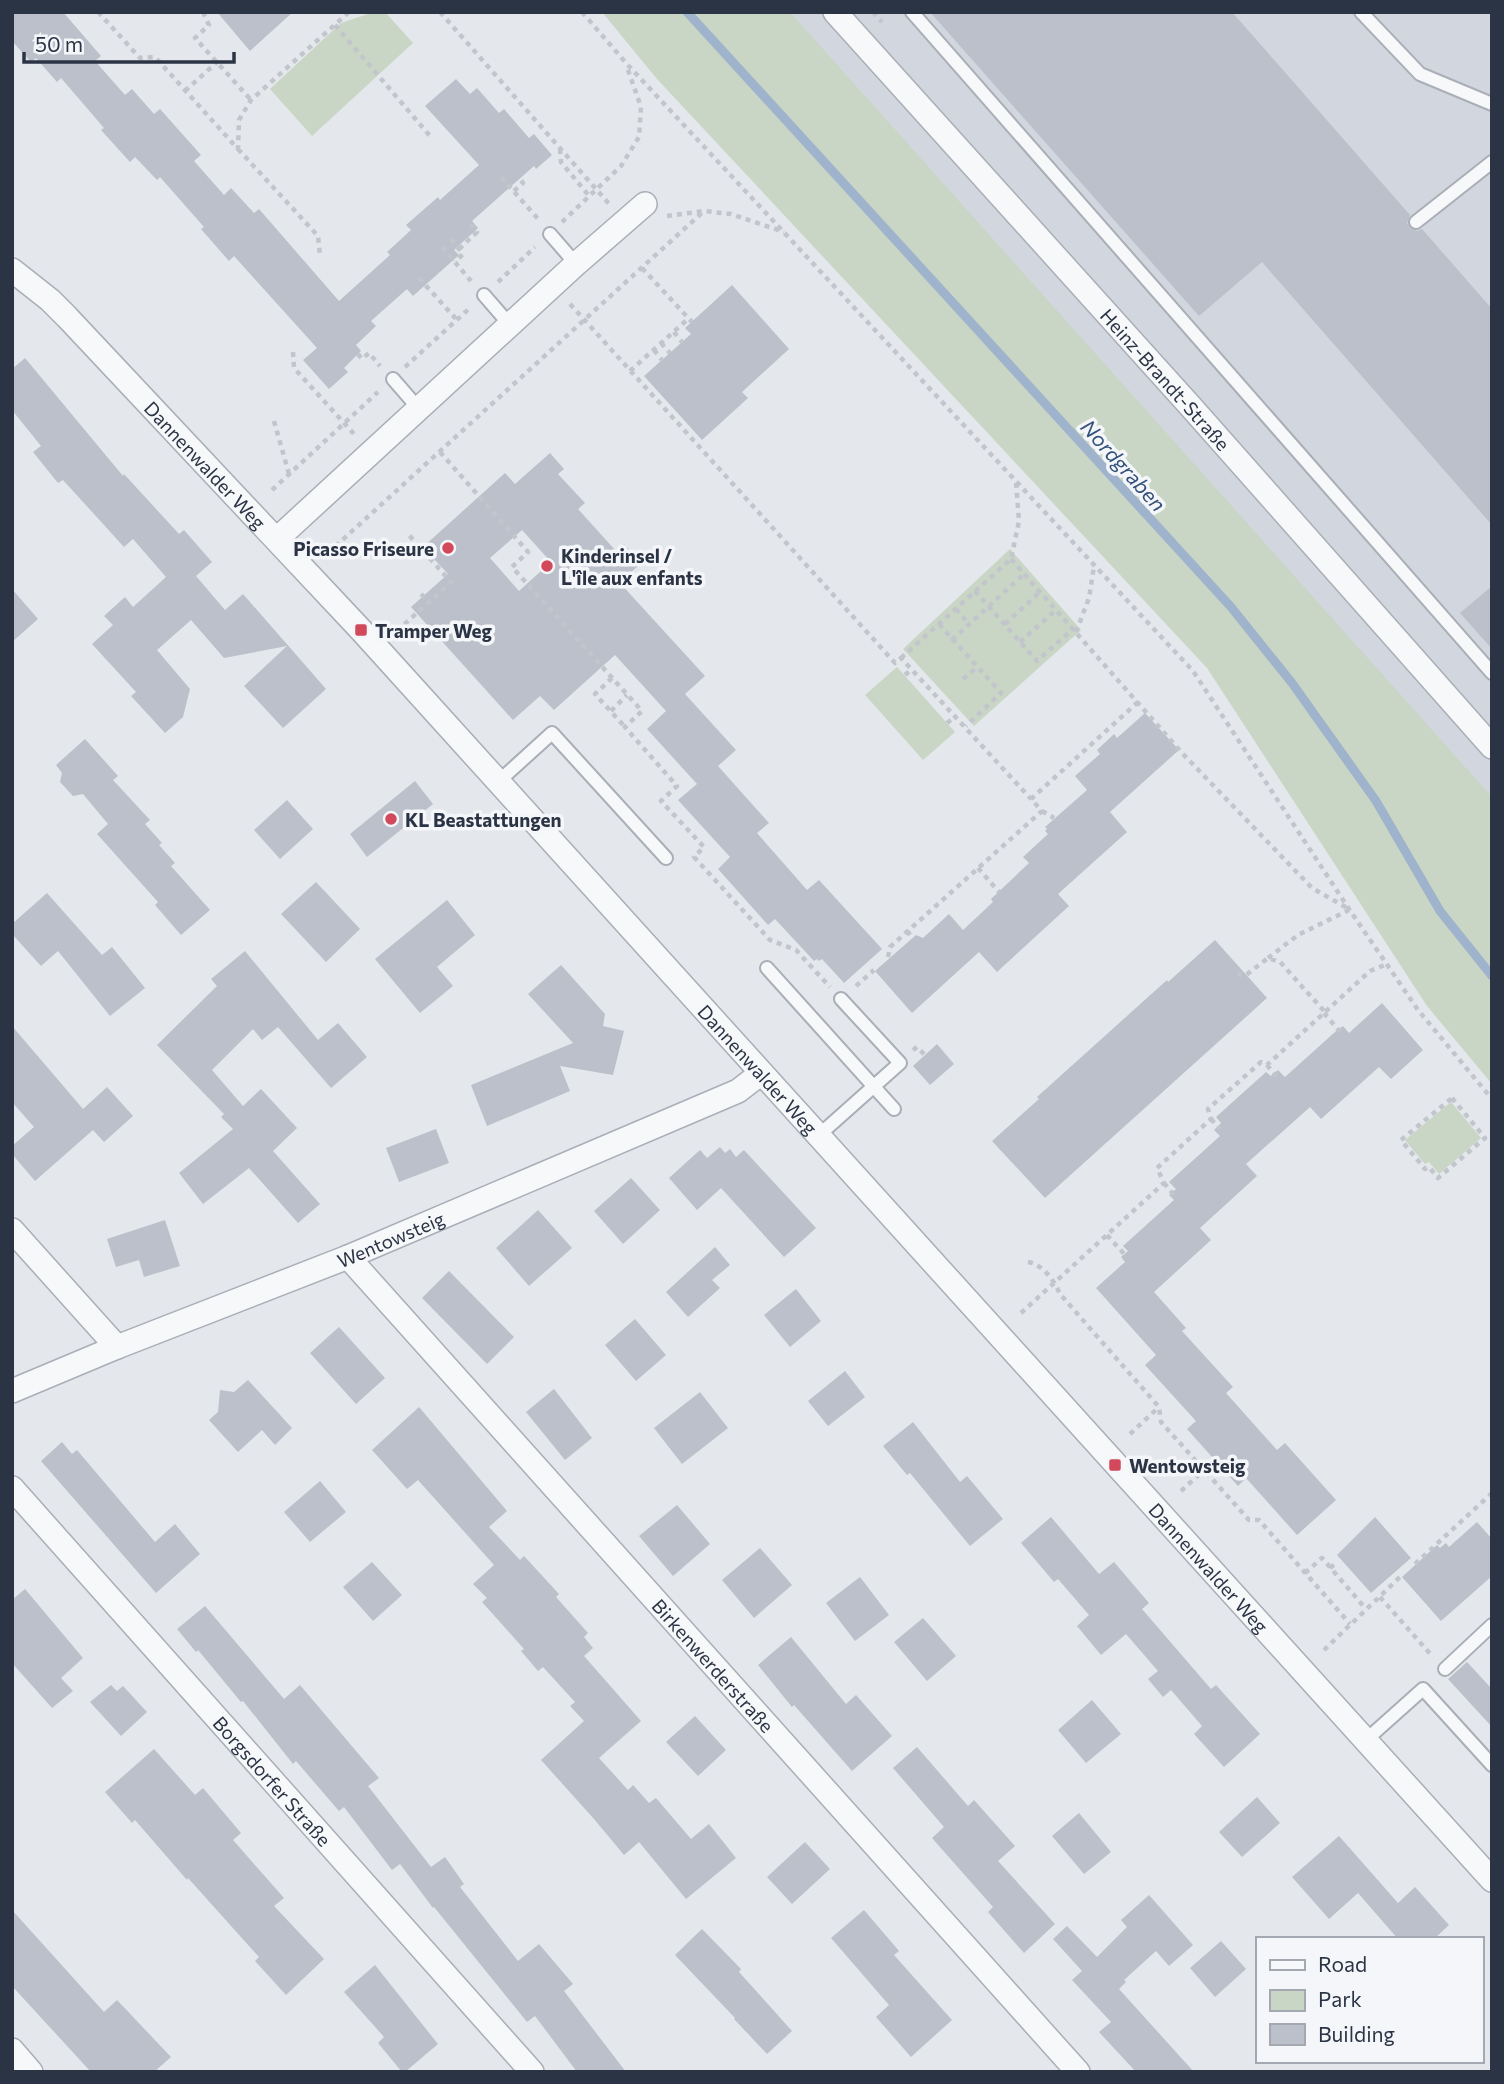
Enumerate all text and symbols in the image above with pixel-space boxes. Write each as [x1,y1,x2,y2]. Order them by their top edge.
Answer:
scale bar [24,21,234,65]
text: 50 m [35,31,83,56]
street label: Heinz-Brandt-Straße [1096,303,1235,455]
street label: Dannenwalder Weg [140,396,271,533]
water label: Nordgraben [1076,414,1172,516]
place label: Picasso Friseure [293,537,434,560]
marker: Picasso Friseure [440,540,456,556]
place label: Kinderinsel / L'île aux enfants [561,544,703,589]
marker: Kinderinsel / L'île aux enfants [539,558,555,574]
place label: Tramper Weg [375,619,493,642]
marker: Tramper Weg [353,622,369,638]
place label: KL Beastattungen [405,808,561,831]
marker: KL Beastattungen [383,811,399,827]
street label: Dannenwalder Weg [694,999,823,1139]
street label: Wentowsteig [334,1206,448,1272]
place label: Wentowsteig [1129,1454,1246,1477]
marker: Wentowsteig [1107,1457,1123,1473]
street label: Dannenwalder Weg [1145,1498,1274,1637]
street label: Birkenwerderstraße [648,1594,779,1737]
street label: Borgsdorfer Straße [209,1711,336,1850]
legend [1256,1937,1483,2063]
text: Road [1318,1951,1367,1976]
text: Park [1318,1986,1362,2011]
text: Building [1318,2021,1395,2046]

